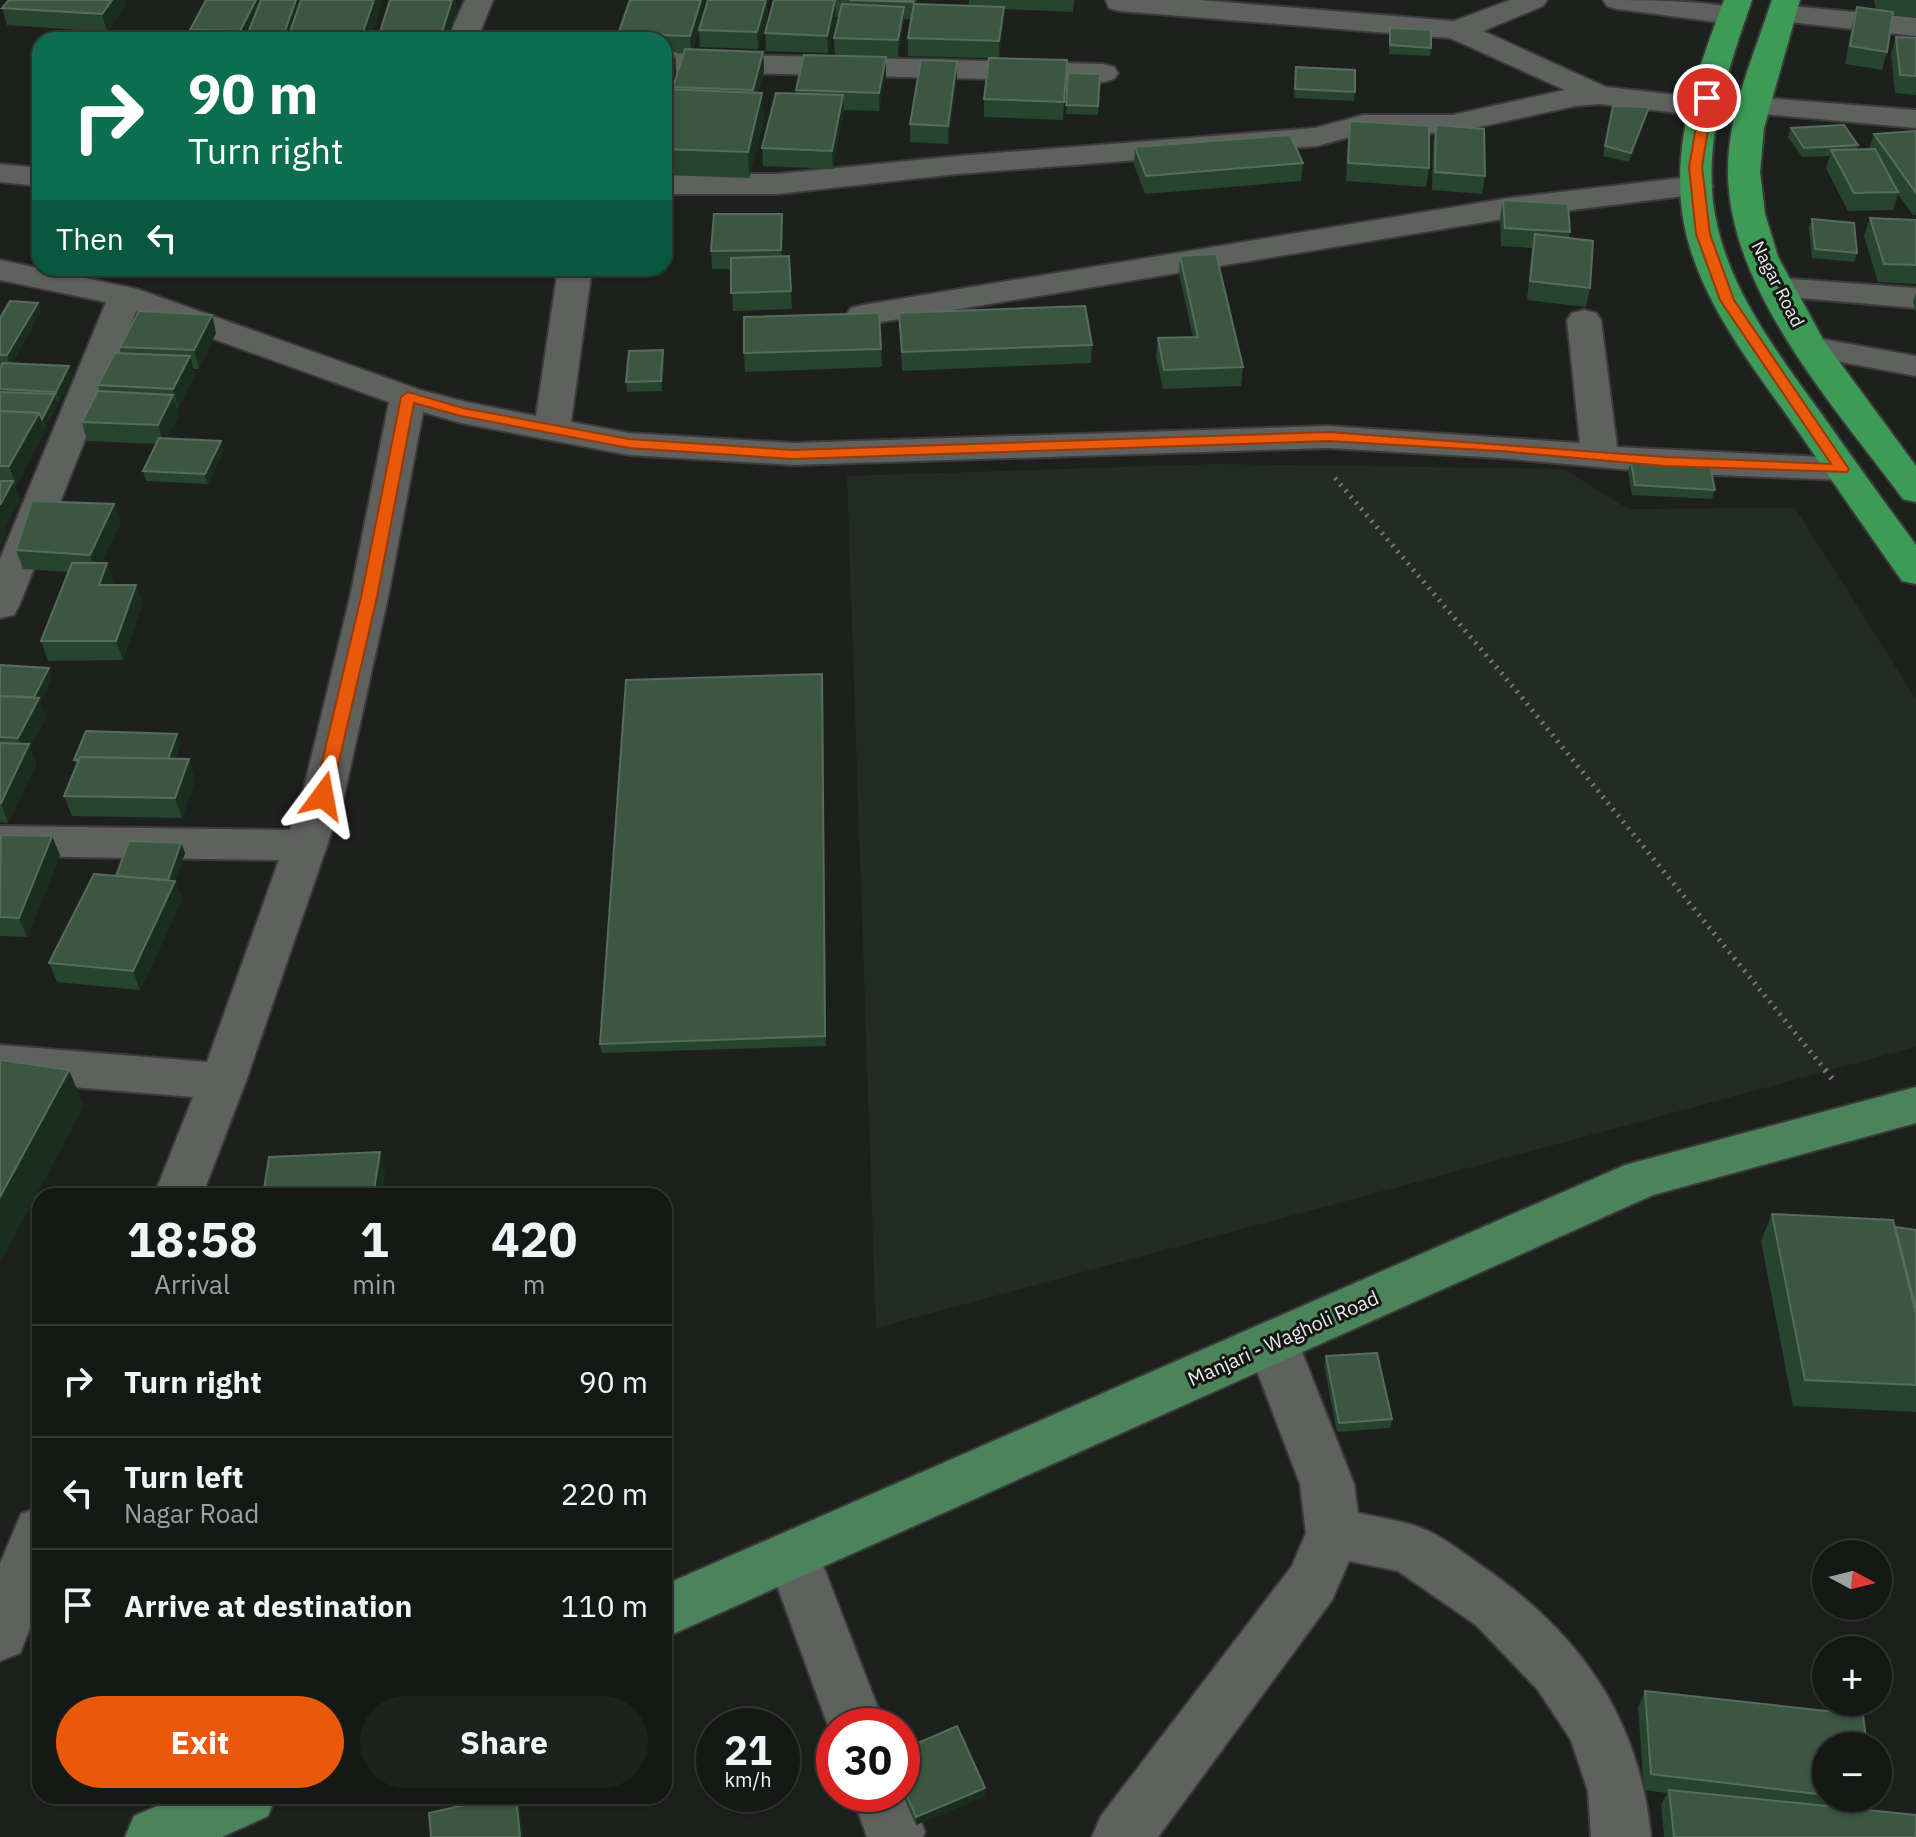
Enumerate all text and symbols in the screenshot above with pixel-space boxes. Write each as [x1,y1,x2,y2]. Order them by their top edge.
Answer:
text: 90 m [188,57,318,129]
icon: right [56,64,160,168]
pin [1673,64,1741,132]
icon: arrive [1685,76,1729,120]
text: Turn right [188,127,344,174]
icon: left [140,216,184,260]
text: Then [56,219,124,258]
street label: Nagar Road [1746,237,1810,331]
position arrow [281,754,365,838]
text: 18:58 [127,1208,258,1270]
text: 1 [360,1208,389,1270]
text: 420 [491,1208,577,1270]
text: Arrival [154,1267,230,1301]
text: min [352,1267,396,1301]
text: m [523,1267,545,1301]
street label: Manjari - Wagholi Road [1183,1284,1383,1392]
icon: right [56,1359,100,1403]
text: Turn right [124,1362,262,1401]
text: 90 m [579,1362,648,1401]
text: Turn left [124,1457,243,1496]
icon: left [56,1471,100,1515]
text: 220 m [561,1474,648,1513]
text: Nagar Road [124,1496,259,1530]
north arrow [1812,1540,1892,1620]
map controls [1812,1540,1892,1812]
icon: arrive [56,1583,100,1627]
text: Arrive at destination [124,1586,412,1625]
text: 110 m [561,1586,648,1625]
button: + [1812,1636,1892,1716]
button: Exit [56,1696,344,1788]
button: Share [360,1696,648,1788]
speed limit sign: 30 [816,1708,920,1812]
text: 21 [724,1724,772,1776]
button: − [1812,1732,1892,1812]
text: km/h [724,1766,772,1793]

